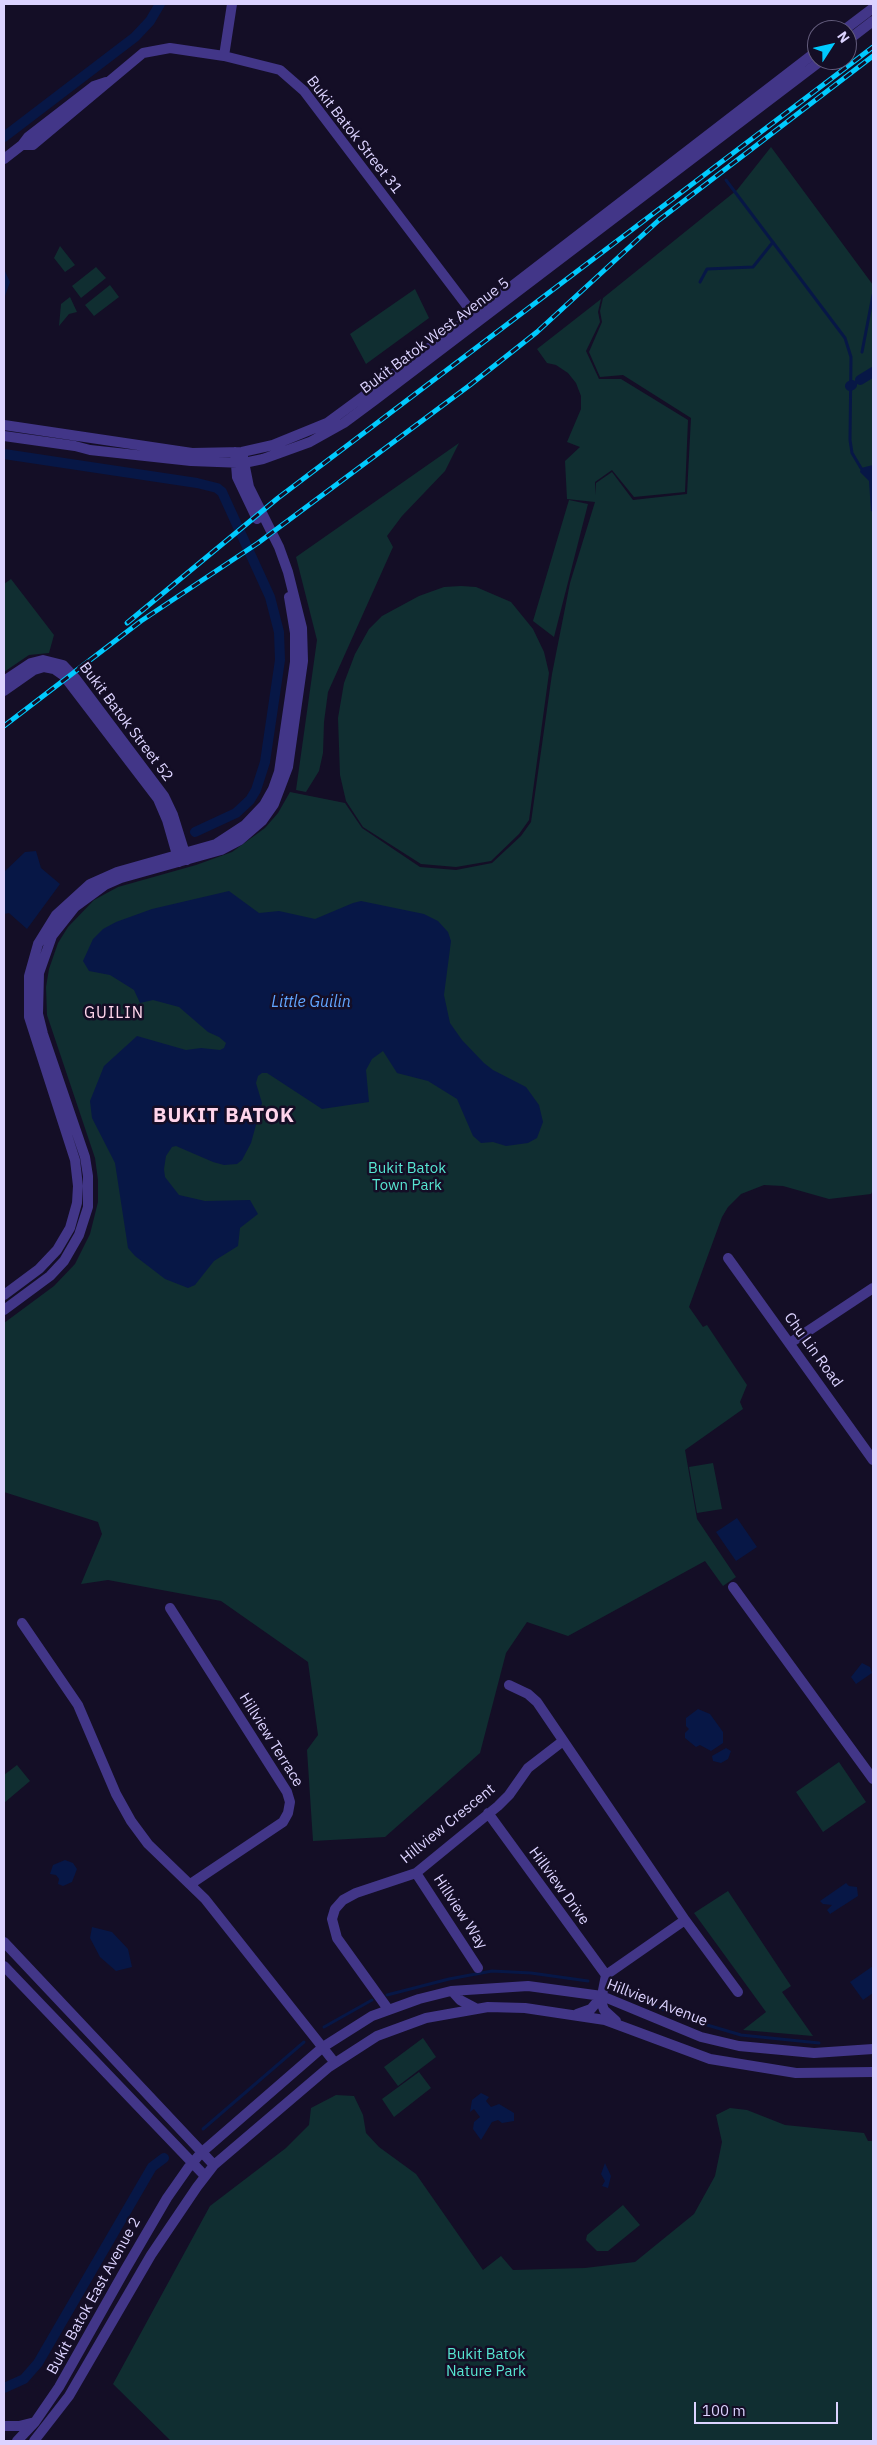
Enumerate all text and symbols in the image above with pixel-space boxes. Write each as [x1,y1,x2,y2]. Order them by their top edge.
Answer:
north arrow [807,20,857,70]
text: N [833,28,854,46]
street label: Bukit Batok Street 31 [302,73,406,197]
street label: Bukit Batok West Avenue 5 [357,274,513,398]
street label: Bukit Batok Street 52 [75,659,177,785]
water label: Little Guilin [271,992,351,1012]
district label: GUILIN [83,1003,145,1023]
district label: BUKIT BATOK [152,1104,296,1128]
park label: Bukit Batok Town Park [368,1160,446,1195]
street label: Chu Lin Road [780,1309,846,1391]
street label: Hillview Terrace [235,1690,307,1790]
street label: Hillview Crescent [397,1780,499,1868]
street label: Hillview Drive [525,1844,593,1928]
street label: Hillview Way [429,1871,491,1953]
street label: Hillview Avenue [604,1975,710,2031]
street label: Bukit Batok East Avenue 2 [43,2214,145,2378]
park label: Bukit Batok Nature Park [446,2346,526,2381]
scale bar [697,2392,841,2424]
text: 100 m [702,2401,746,2420]

